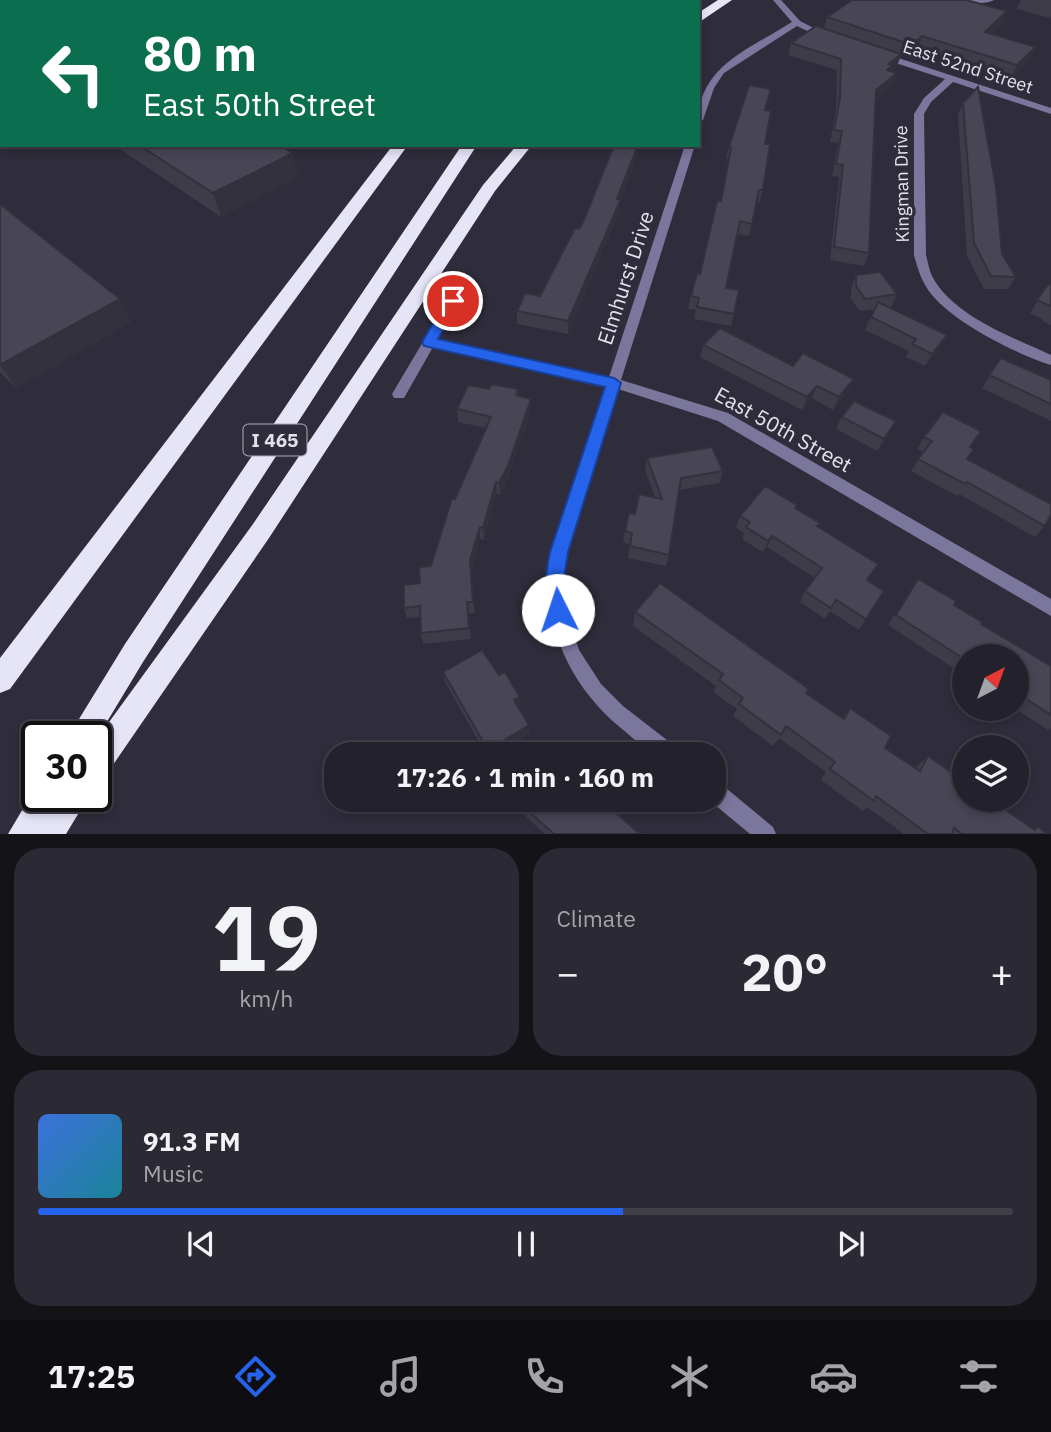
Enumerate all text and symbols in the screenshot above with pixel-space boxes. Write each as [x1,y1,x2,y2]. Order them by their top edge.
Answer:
text: 80 m [143,21,257,84]
icon: left [28,28,119,119]
street label: East 52nd Street [900,35,1036,98]
text: East 50th Street [143,83,376,125]
street label: Kingman Drive [889,125,914,243]
street label: Elmhurst Drive [590,207,660,348]
pin [423,271,483,331]
icon: arrive [434,282,472,320]
street label: East 50th Street [710,380,857,478]
road number: I 465 [244,424,306,456]
position arrow [521,573,595,647]
north arrow [952,644,1029,721]
map controls [952,644,1029,812]
speed limit sign: 30 [21,721,112,812]
button: layers [952,735,1029,812]
text: 17:26 · 1 min · 160 m [396,760,654,794]
text: 19 [212,878,321,996]
text: Climate [557,903,636,933]
text: 20° [741,938,828,1005]
text: − [557,948,579,997]
text: + [990,948,1013,997]
text: km/h [239,983,293,1013]
text: 91.3 FM [143,1124,241,1158]
text: Music [143,1158,203,1188]
icon: previous [182,1225,220,1263]
icon: pause [507,1225,545,1263]
icon: next [832,1225,870,1263]
icon: directions [231,1352,280,1401]
icon: music [376,1352,425,1401]
icon: phone [520,1352,569,1401]
icon: climate [665,1352,714,1401]
icon: car [809,1352,858,1401]
icon: filters [954,1352,1003,1401]
text: 17:25 [48,1355,135,1397]

